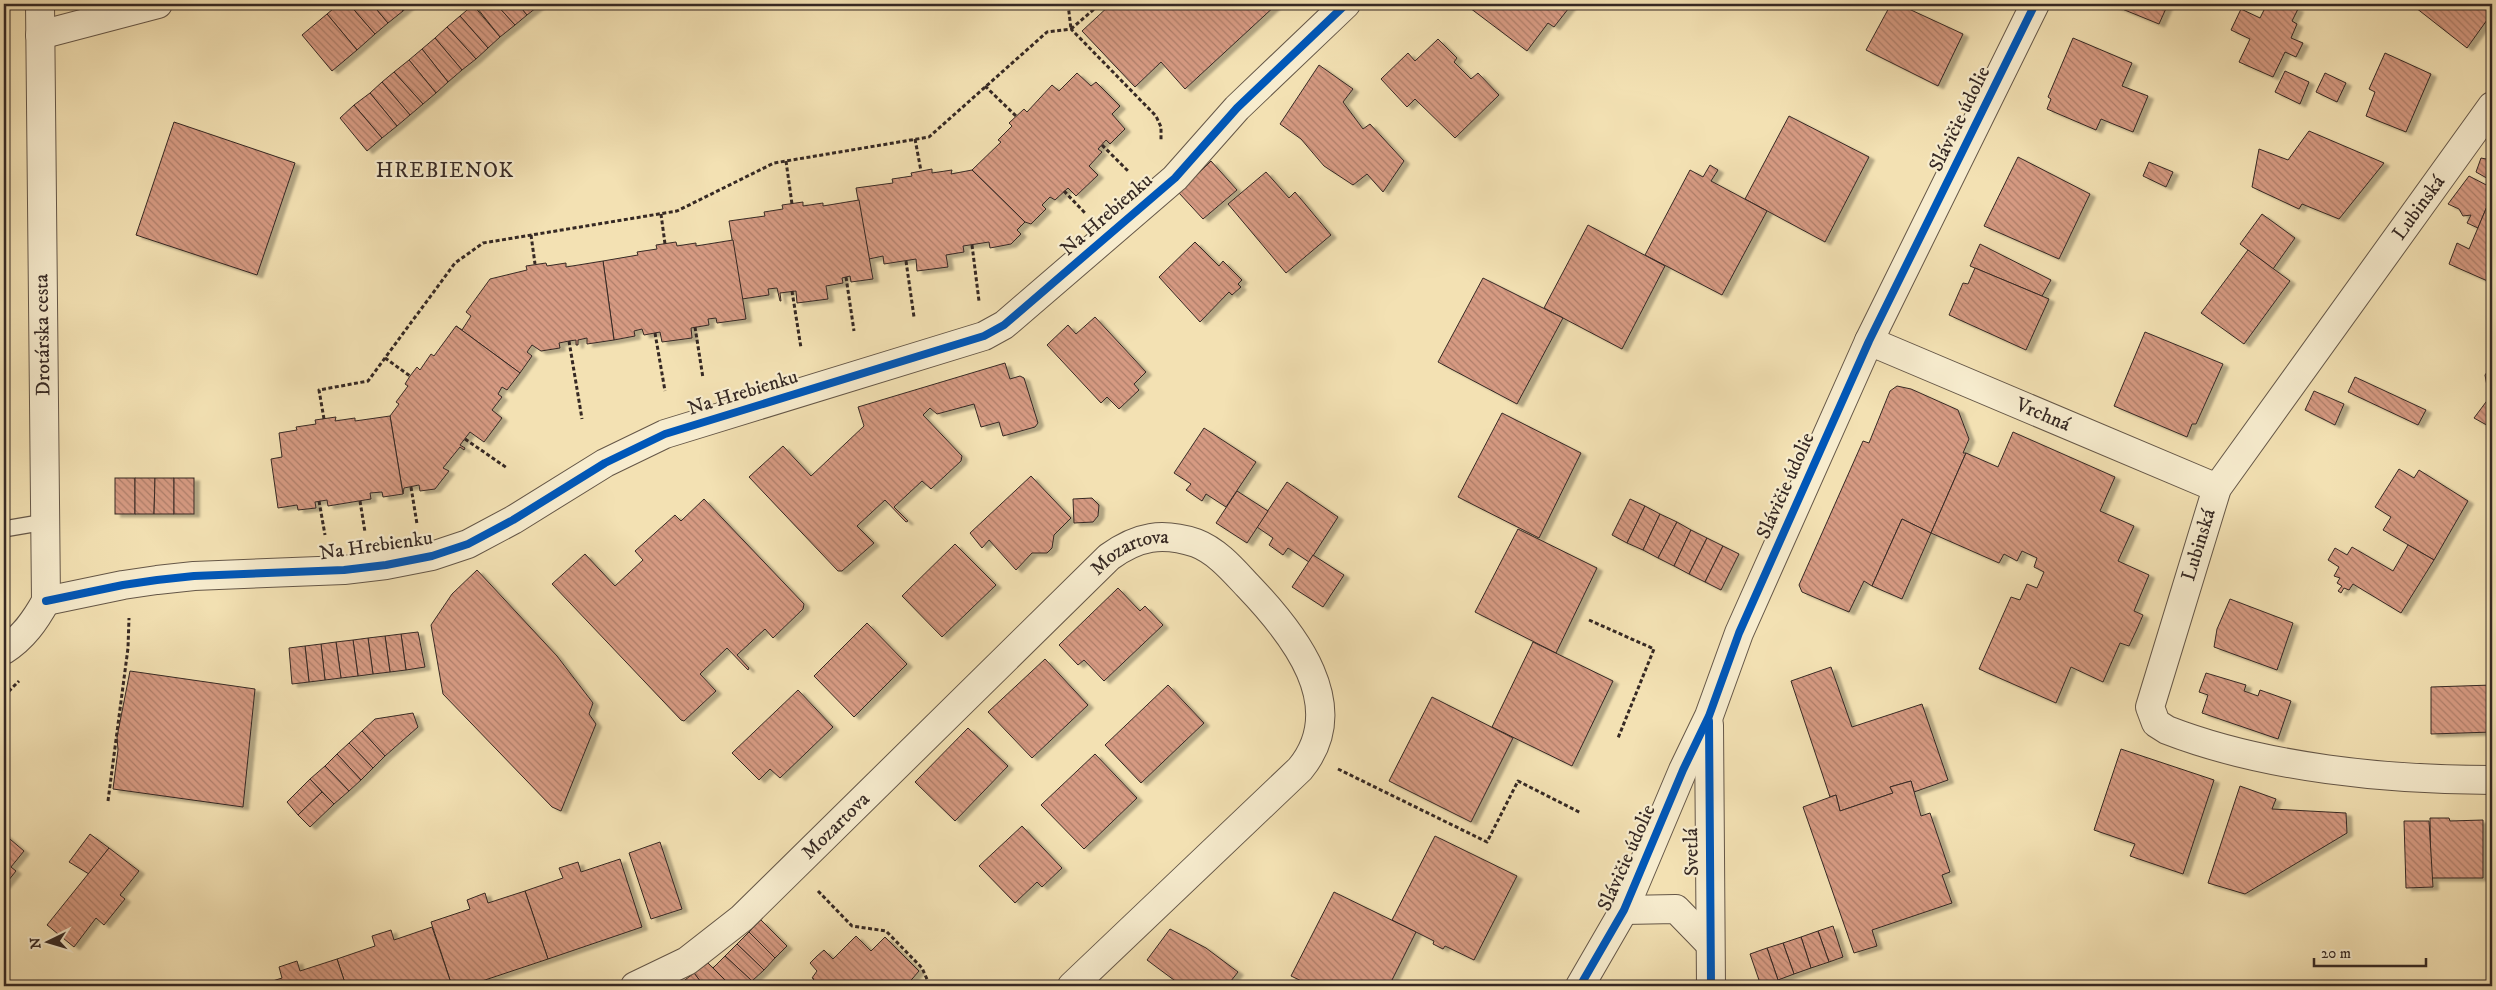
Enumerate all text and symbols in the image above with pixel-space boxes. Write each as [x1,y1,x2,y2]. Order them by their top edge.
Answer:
street label: Slávičie údolie [1924,62,1996,176]
district label: HREBIENOK [376,158,514,184]
street label: Na Hrebienku [1056,168,1158,262]
street label: Lubinská [2387,170,2451,245]
street label: Drotárska cesta [29,273,57,396]
street label: Na Hrebienku [685,364,801,422]
street label: Vrchná [2011,392,2075,437]
street label: Slávičie údolie [1751,429,1821,543]
street label: Lubinská [2176,505,2222,584]
street label: Mozartova [1085,524,1170,581]
street label: Na Hrebienku [318,526,434,566]
street label: Mozartova [796,786,875,865]
street label: Slávičie údolie [1592,801,1662,915]
street label: Svetlá [1679,827,1705,876]
north arrow [22,918,72,968]
scale bar [2314,935,2426,967]
text: N [27,936,46,950]
text: 20 m [2321,944,2351,963]

